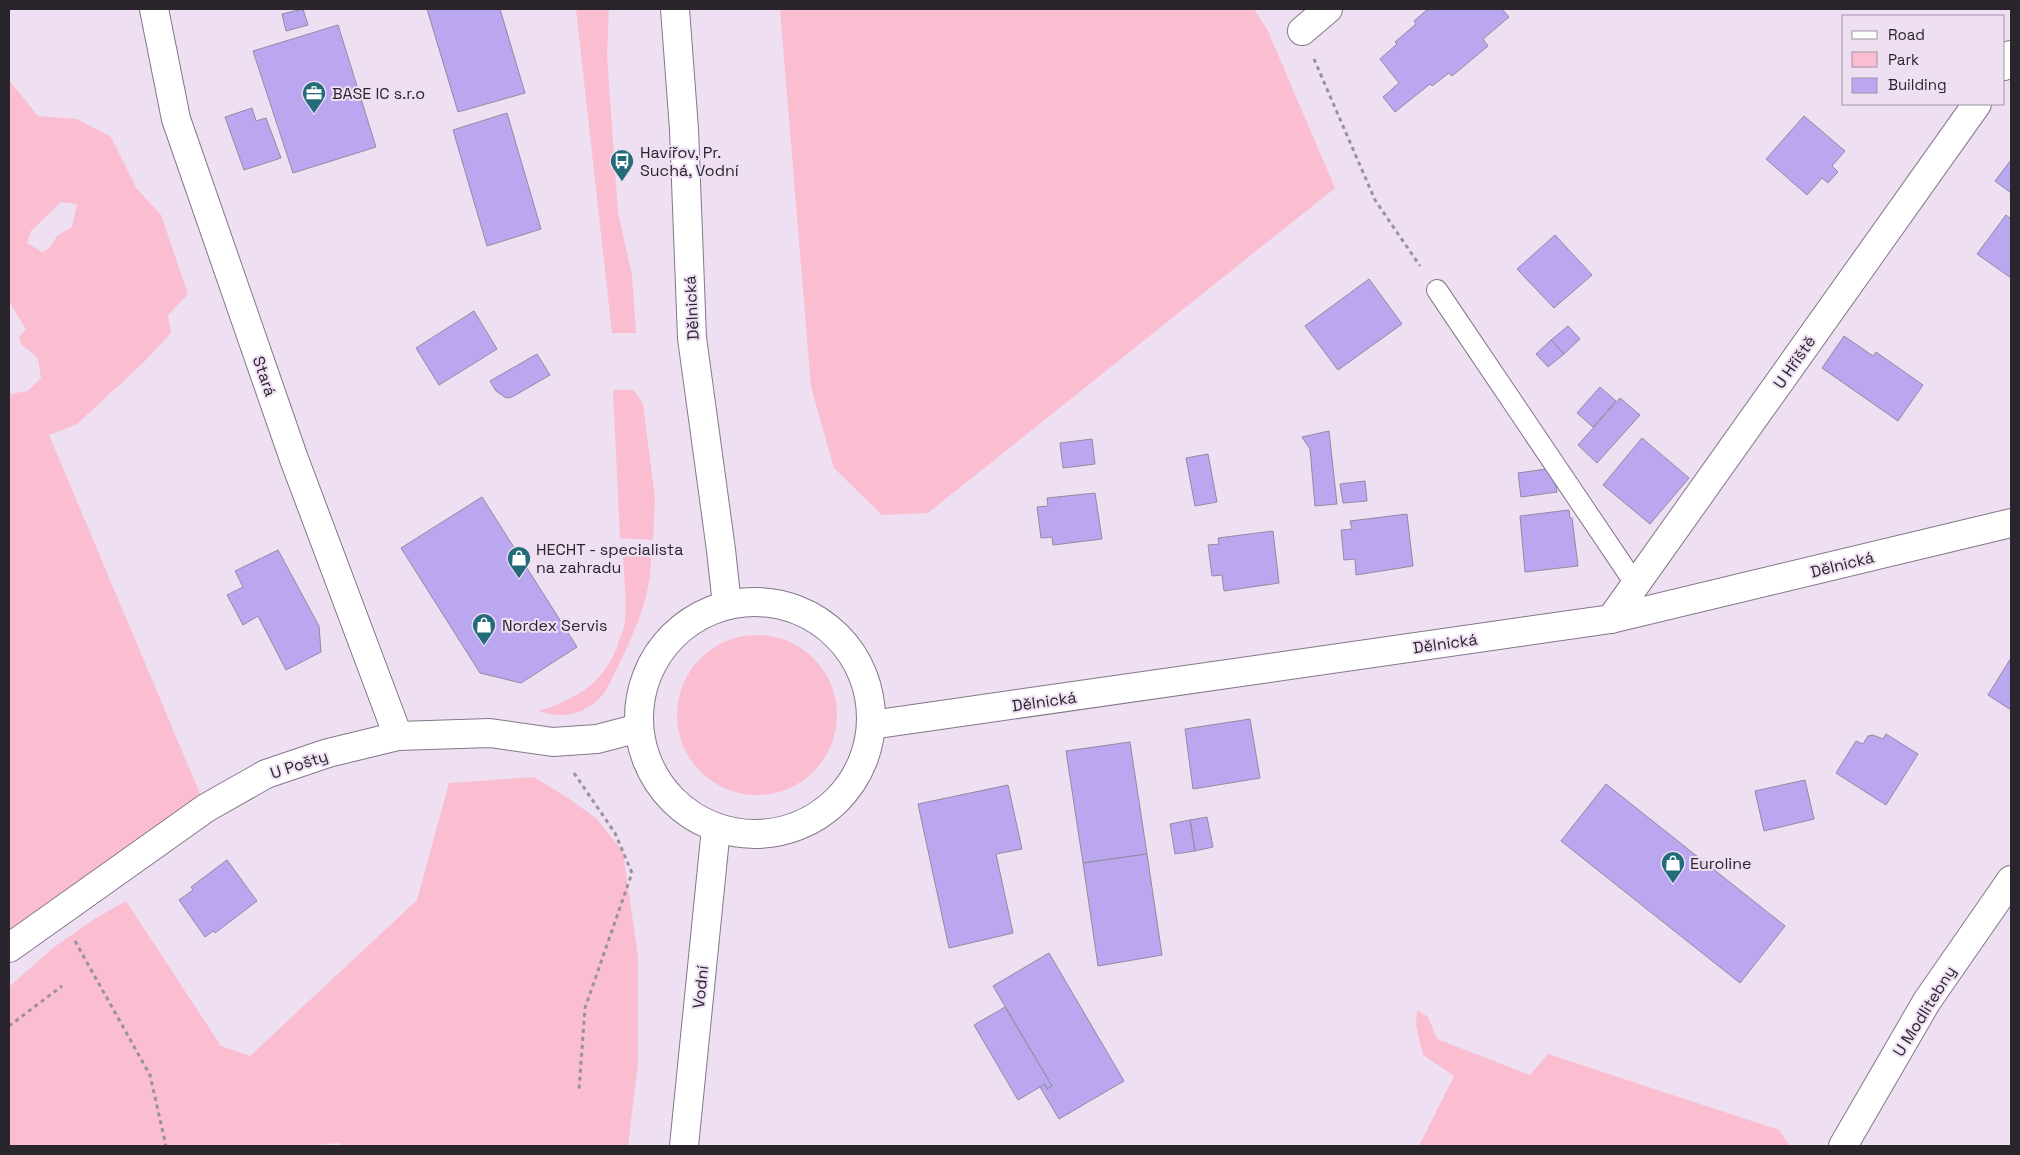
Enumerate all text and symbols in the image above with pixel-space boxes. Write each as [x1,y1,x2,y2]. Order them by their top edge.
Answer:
legend [1842,15,2005,105]
text: Road [1888,25,1925,44]
text: Park [1888,50,1919,69]
text: Building [1888,75,1947,94]
office icon: BASE IC s.r.o [301,80,327,114]
place label: BASE IC s.r.o [332,83,425,104]
place label: Havířov, Pr. Suchá, Vodní [640,142,739,181]
bus stop icon: Havířov, Pr. Suchá, Vodní [609,148,635,182]
street label: Dělnická [679,275,704,341]
street label: U Hřiště [1769,332,1820,393]
street label: Stará [248,353,281,399]
place label: HECHT - specialista na zahradu [536,539,683,578]
shop icon: HECHT - specialista na zahradu [506,545,532,579]
street label: Dělnická [1808,546,1876,583]
shop icon: Nordex Servis [471,612,497,646]
place label: Nordex Servis [502,615,607,636]
street label: Dělnická [1411,629,1479,658]
street label: Dělnická [1010,687,1078,716]
street label: U Pošty [268,745,331,784]
shop icon: Euroline [1660,850,1686,884]
place label: Euroline [1690,853,1752,874]
street label: U Modlitebny [1888,962,1961,1060]
street label: Vodní [688,964,713,1010]

